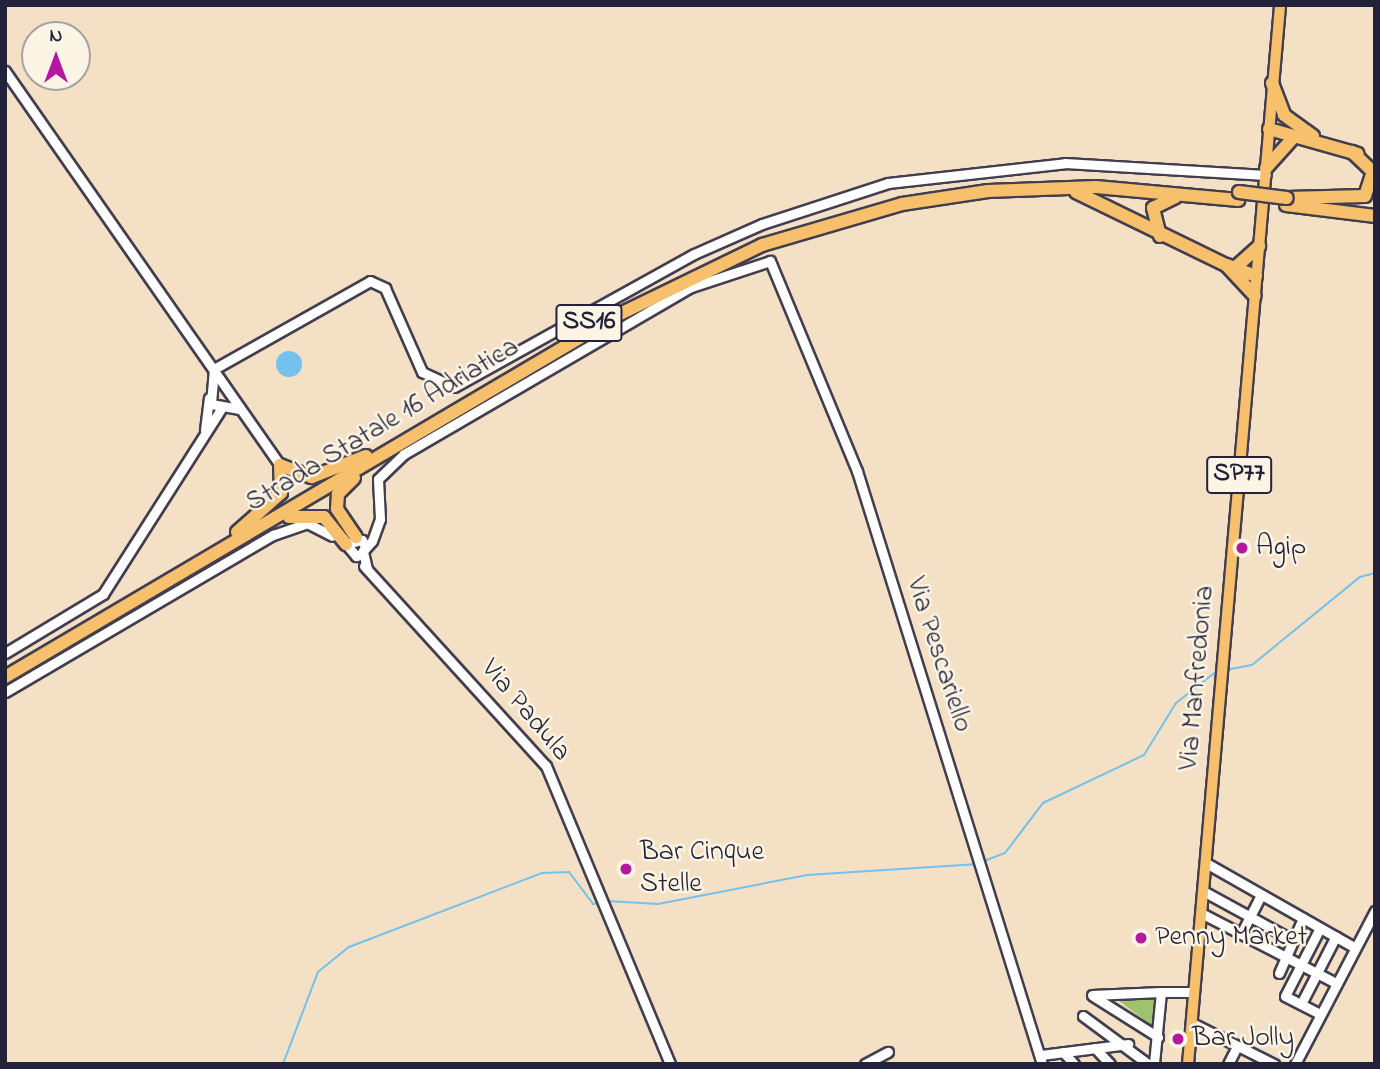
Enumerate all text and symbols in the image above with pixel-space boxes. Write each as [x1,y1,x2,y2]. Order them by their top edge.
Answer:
north arrow [21,21,91,91]
text: N [50,23,62,50]
road number: SS16 [554,300,624,346]
street label: Strada Statale 16 Adriatica [240,331,526,521]
road number: SP77 [1206,453,1272,498]
place label: Agip [1256,531,1306,565]
marker: Agip [1234,540,1250,556]
street label: Via Pescariello [897,573,979,737]
street label: Via Manfredonia [1173,584,1223,772]
street label: Via Padula [473,653,577,769]
place label: Bar Cinque Stelle [640,836,764,902]
marker: Bar Cinque Stelle [618,861,634,877]
place label: Penny Market [1155,921,1307,955]
marker: Penny Market [1133,930,1149,946]
place label: Bar Jolly [1192,1022,1294,1056]
marker: Bar Jolly [1170,1031,1186,1047]

